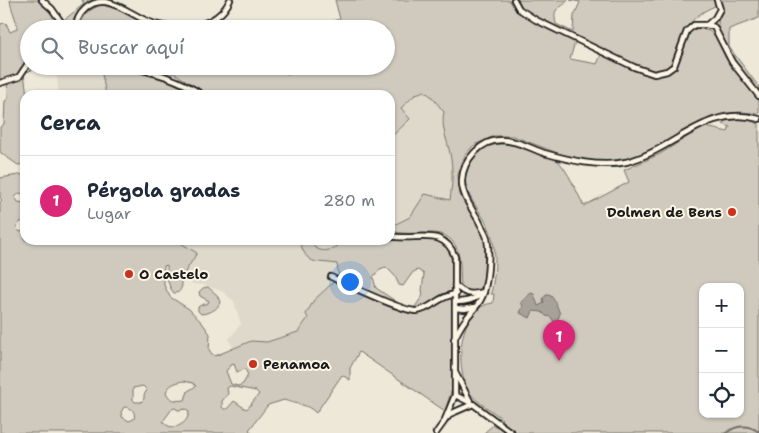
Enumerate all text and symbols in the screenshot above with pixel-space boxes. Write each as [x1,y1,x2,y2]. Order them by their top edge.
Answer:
search box [20,20,395,75]
icon: search [38,34,66,62]
text: Buscar aquí [78,35,184,60]
text: Cerca [40,109,101,137]
text: Pérgola gradas [87,178,240,203]
text: 1 [52,190,60,211]
text: 280 m [323,190,375,211]
text: Lugar [87,203,131,224]
place label: Dolmen de Bens [607,203,722,221]
marker: Dolmen de Bens [726,206,738,218]
place label: O Castelo [139,265,208,283]
marker: O Castelo [123,268,135,280]
your location [337,269,363,295]
map controls [699,283,744,418]
button: + [699,283,744,328]
pin: 1 [543,320,575,361]
button: − [699,328,744,373]
place label: Penamoa [263,355,330,373]
marker: Penamoa [247,358,259,370]
button: locate [699,373,744,418]

